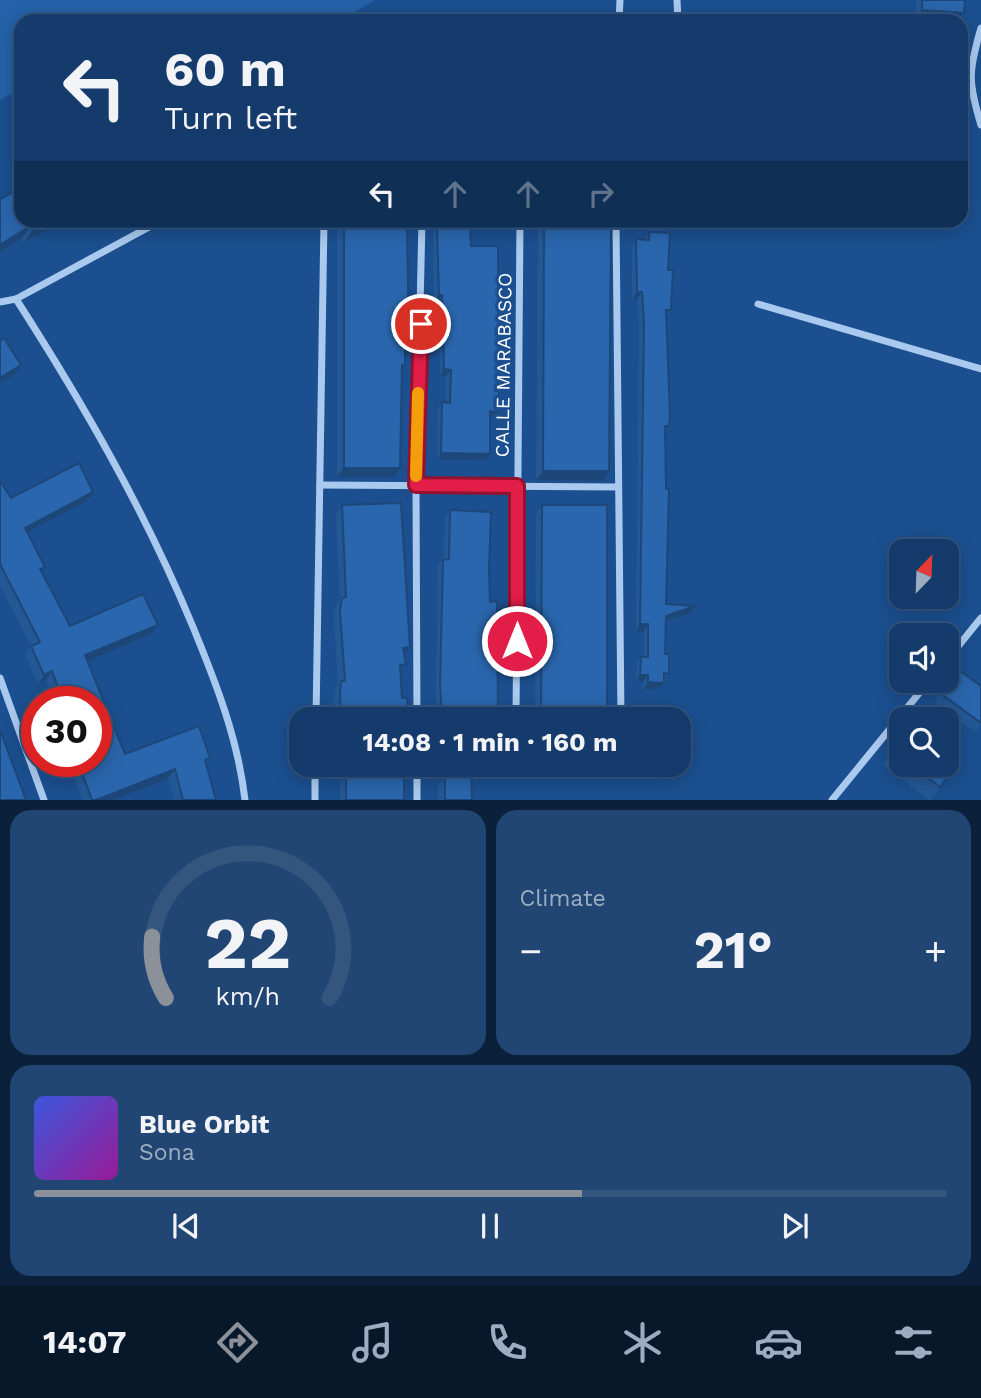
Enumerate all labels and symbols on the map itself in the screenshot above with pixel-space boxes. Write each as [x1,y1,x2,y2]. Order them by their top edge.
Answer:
street label: CALLE MARABASCO [490,272,517,458]
pin [391,294,451,354]
north arrow [889,539,959,609]
position arrow [480,604,554,678]
speed limit sign: 30 [21,686,112,777]

